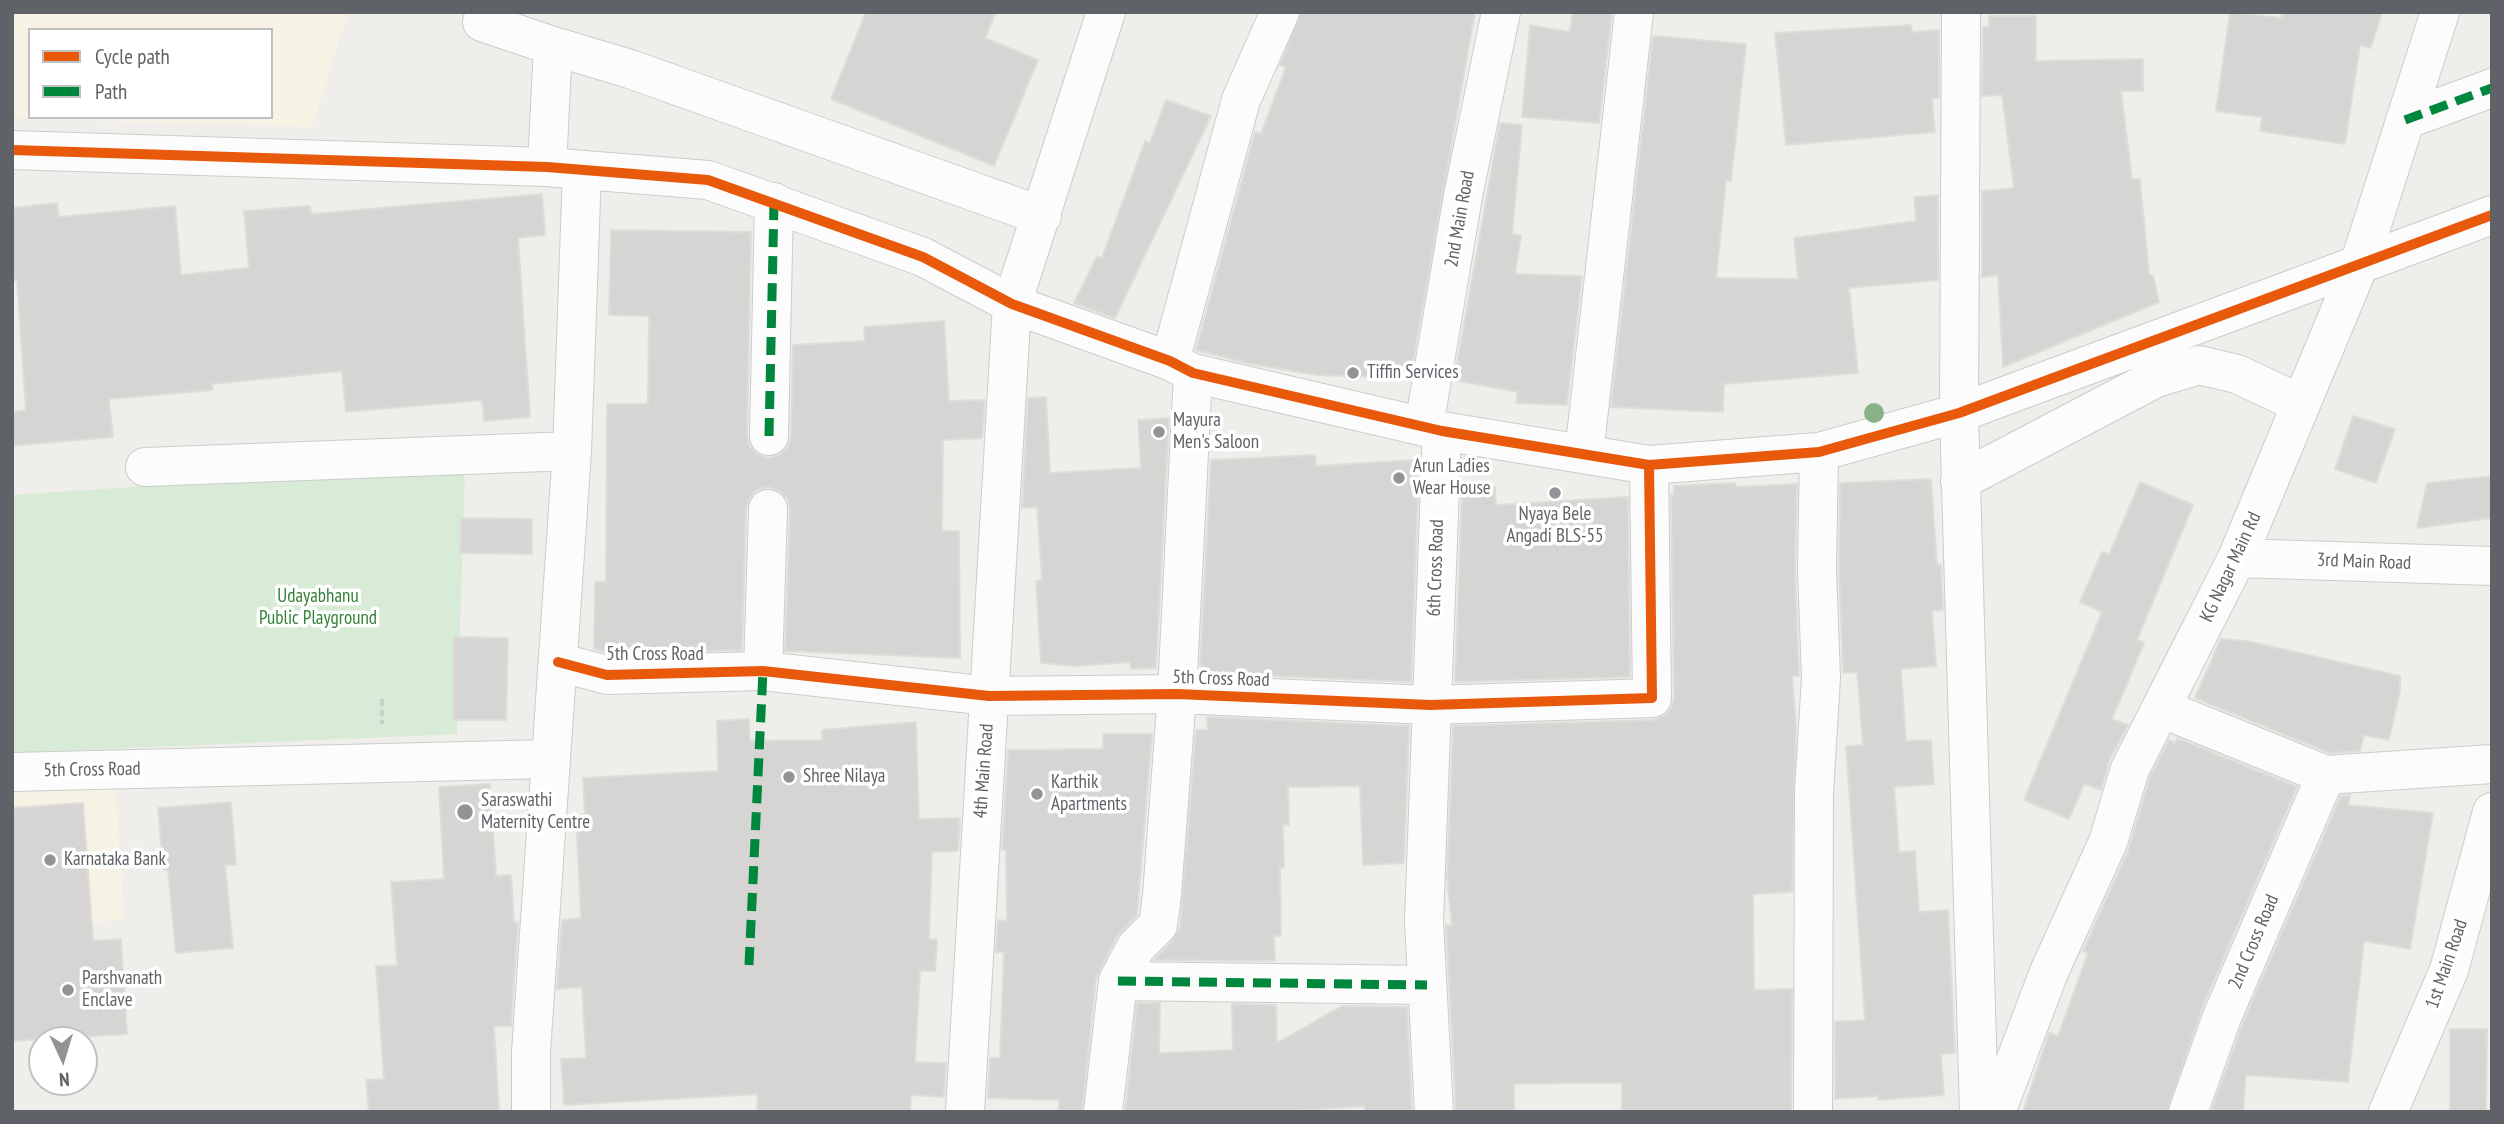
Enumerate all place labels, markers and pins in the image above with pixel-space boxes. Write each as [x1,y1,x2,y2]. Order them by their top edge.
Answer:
place label: Tiffin Services [1367,362,1459,384]
marker: Tiffin Services [1345,365,1361,381]
place label: Mayura Men's Saloon [1173,410,1259,454]
marker: Mayura Men's Saloon [1151,424,1167,440]
place label: Arun Ladies Wear House [1413,456,1491,500]
marker: Arun Ladies Wear House [1391,470,1407,486]
marker: Nyaya Bele Angadi BLS-55 [1547,485,1563,501]
place label: Nyaya Bele Angadi BLS-55 [1506,504,1604,548]
place label: Shree Nilaya [803,766,885,788]
marker: Shree Nilaya [781,769,797,785]
place label: Karthik Apartments [1051,772,1127,816]
marker: Karthik Apartments [1029,786,1045,802]
place label: Saraswathi Maternity Centre [481,790,590,834]
marker: Saraswathi Maternity Centre [455,802,475,822]
place label: Karnataka Bank [64,849,166,871]
marker: Karnataka Bank [42,852,58,868]
place label: Parshvanath Enclave [82,968,162,1012]
marker: Parshvanath Enclave [60,982,76,998]

